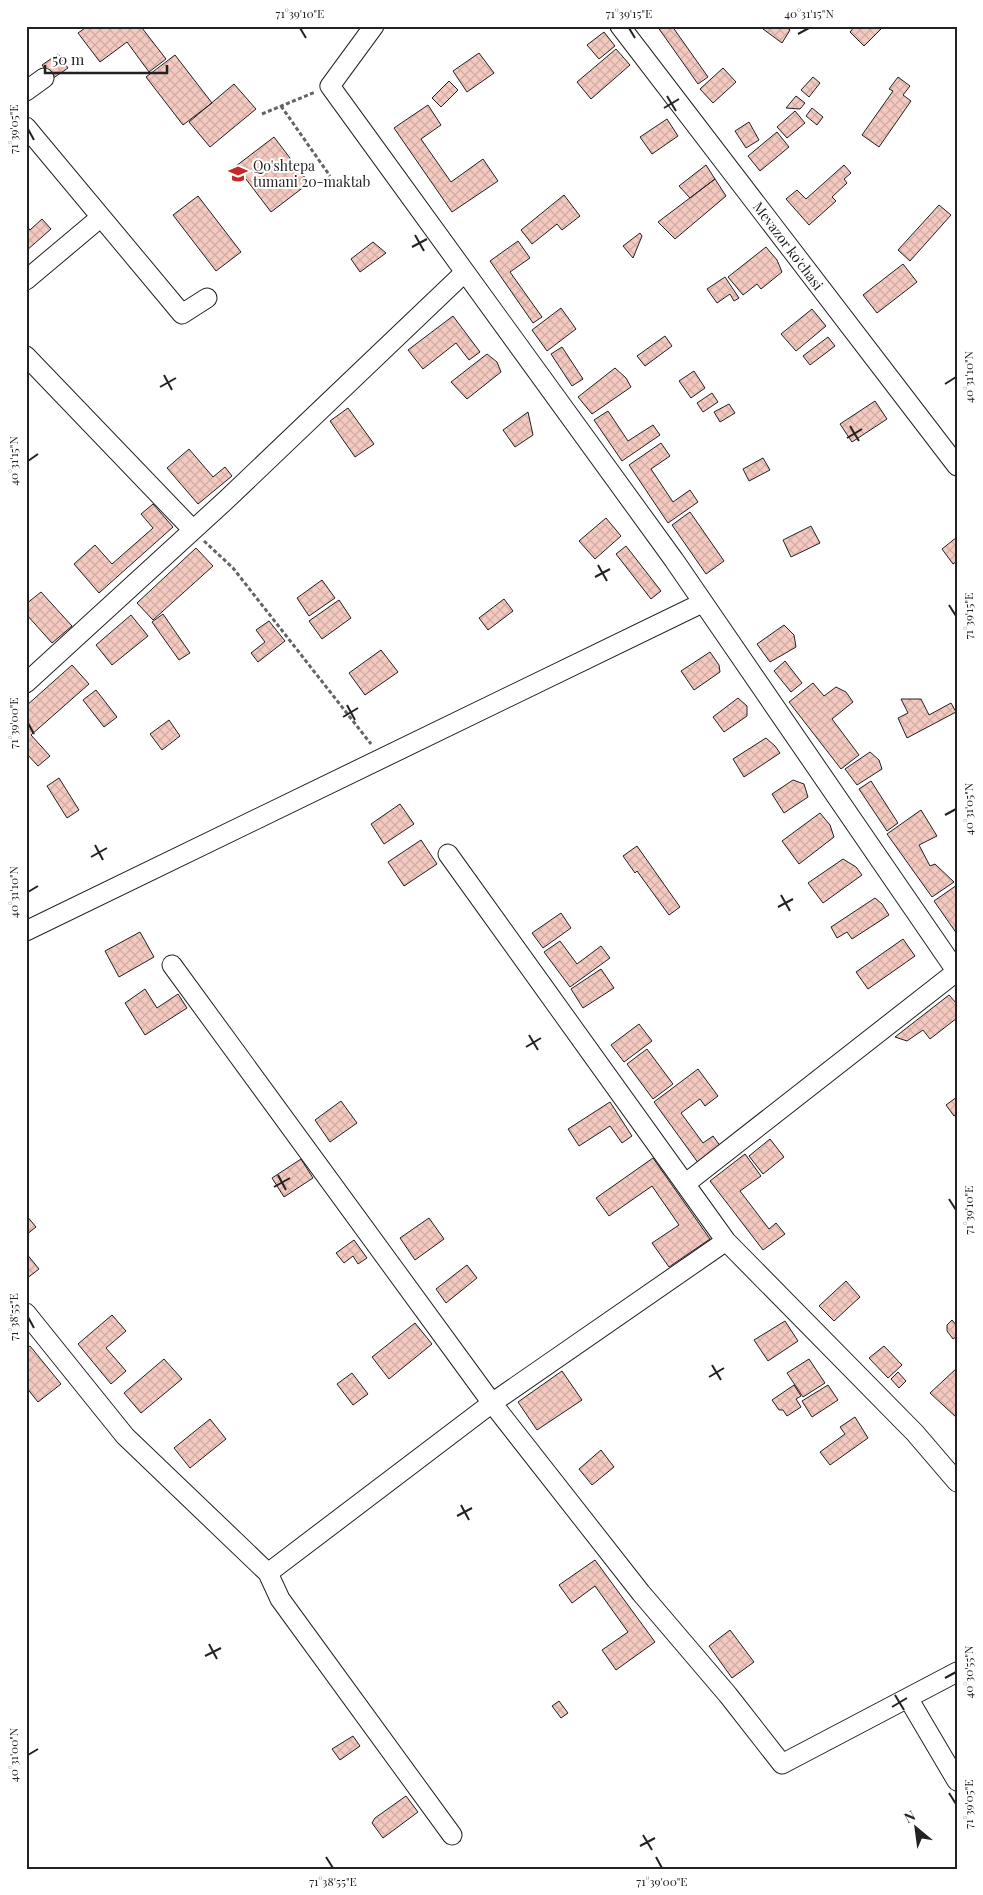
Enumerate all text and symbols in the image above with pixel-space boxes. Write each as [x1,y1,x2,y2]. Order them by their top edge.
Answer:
text: 71°39'10"E [276,5,324,21]
text: 71°39'15"E [606,5,652,21]
text: 40°31'15"N [784,5,834,21]
scale bar [45,42,168,74]
text: 50 m [52,49,85,69]
text: 71°39'05"E [5,104,21,154]
place label: Qo'shtepa tumani 20-maktab [253,156,371,191]
school or university icon: Qo'shtepa tumani 20-maktab [227,163,249,185]
street label: Mevazor ko'chasi [749,198,828,294]
text: 40°31'10"N [960,351,976,403]
text: 40°31'15"N [5,436,21,486]
text: 71°39'15"E [960,593,976,639]
text: 71°39'00"E [5,697,21,749]
text: 40°31'05"N [960,782,976,835]
text: 40°31'10"N [5,866,21,918]
text: 71°39'10"E [960,1186,976,1234]
text: 71°38'55"E [5,1293,21,1341]
text: 40°30'55"N [960,1645,976,1699]
text: 40°31'00"N [5,1727,21,1782]
text: 71°39'05"E [960,1779,976,1829]
north arrow [890,1802,940,1852]
text: N [900,1805,918,1827]
text: 71°38'55"E [309,1873,357,1889]
text: 71°39'00"E [636,1873,688,1889]

